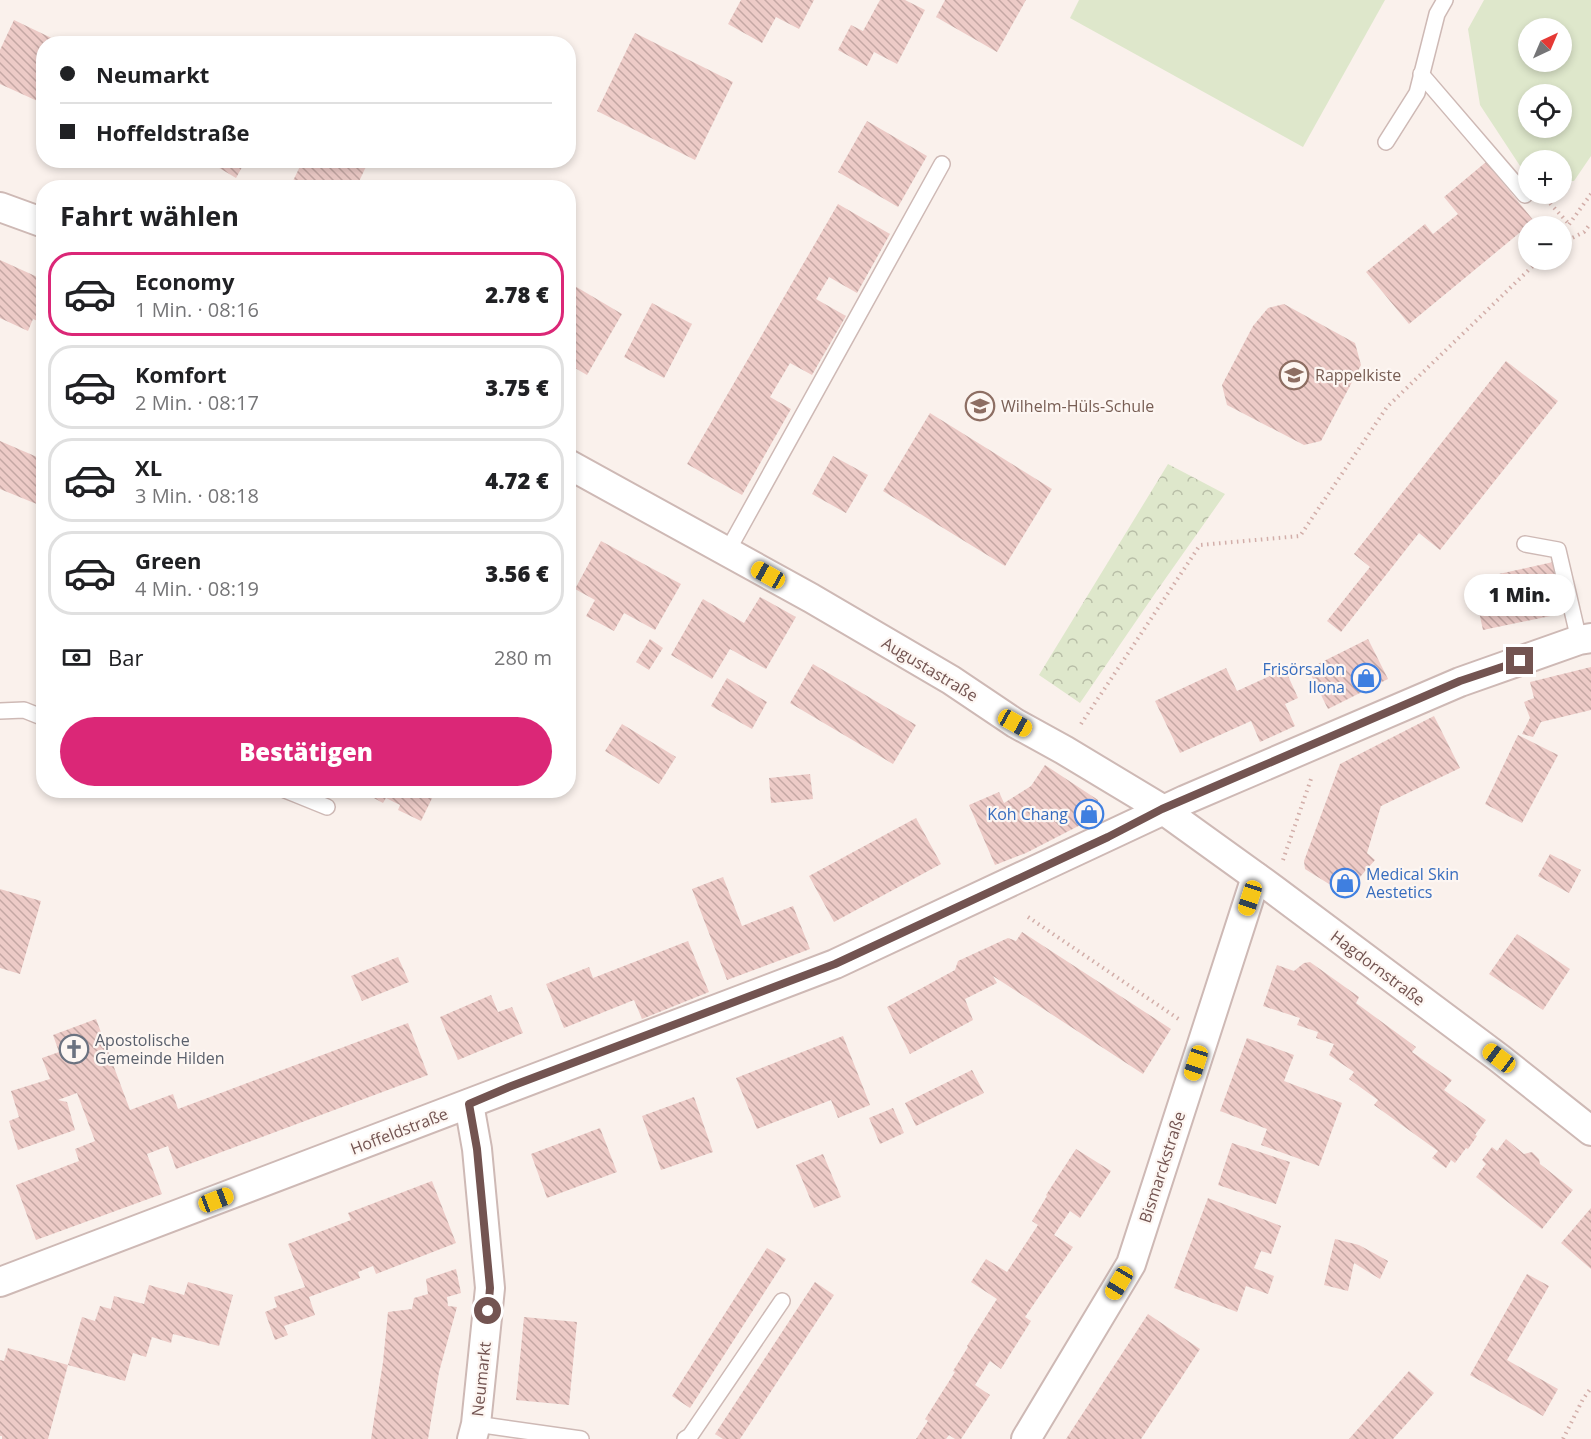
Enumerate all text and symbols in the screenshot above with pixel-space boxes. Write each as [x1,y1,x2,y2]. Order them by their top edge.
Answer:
north arrow [1518,18,1572,72]
map controls [1518,18,1572,270]
text: Neumarkt [96,59,209,89]
button: locate [1518,84,1572,138]
text: Hoffeldstraße [96,117,250,147]
button: + [1518,150,1572,204]
text: Fahrt wählen [60,197,239,234]
button: − [1518,216,1572,270]
text: Economy [135,266,234,296]
icon: car [63,267,117,321]
text: 2.78 € [485,279,549,309]
text: 1 Min. · 08:16 [135,296,259,323]
text: Komfort [135,359,227,389]
school or university icon: Rappelkiste [1278,359,1310,391]
icon: car [63,360,117,414]
place label: Rappelkiste [1315,364,1401,386]
text: 3.75 € [485,372,549,402]
text: 2 Min. · 08:17 [135,389,259,416]
school or university icon: Wilhelm-Hüls-Schule [964,390,996,422]
place label: Wilhelm-Hüls-Schule [1001,395,1154,417]
text: XL [135,452,162,482]
icon: car [63,453,117,507]
text: 4.72 € [485,465,549,495]
text: 3 Min. · 08:18 [135,482,259,509]
text: Green [135,545,201,575]
icon: car [63,546,117,600]
text: 3.56 € [485,558,549,588]
car [748,558,788,592]
callout: 1 Min. [1464,574,1576,616]
text: 4 Min. · 08:19 [135,575,259,602]
text: 1 Min. [1489,581,1550,608]
street label: Augustastraße [878,632,982,706]
icon: cash [60,641,93,674]
text: Bar [108,642,143,672]
text: 280 m [494,644,552,671]
route end [1506,647,1533,674]
place label: Frisörsalon Ilona [1262,658,1345,698]
shop icon: Frisörsalon Ilona [1350,662,1382,694]
car [995,706,1035,740]
button: Bestätigen [60,717,552,786]
shop icon: Koh Chang [1073,798,1105,830]
place label: Koh Chang [987,803,1068,825]
place label: Medical Skin Aestetics [1366,863,1459,903]
shop icon: Medical Skin Aestetics [1329,867,1361,899]
car [1236,878,1264,918]
street label: Hagdornstraße [1326,925,1430,1011]
place label: Apostolische Gemeinde Hilden [95,1029,225,1069]
church icon: Apostolische Gemeinde Hilden [58,1033,90,1065]
car [1479,1040,1519,1076]
car [1182,1043,1210,1083]
street label: Hoffeldstraße [347,1102,451,1160]
street label: Bismarckstraße [1134,1108,1190,1226]
car [196,1185,236,1215]
car [1102,1263,1136,1303]
route start [474,1297,501,1324]
street label: Neumarkt [466,1340,496,1418]

